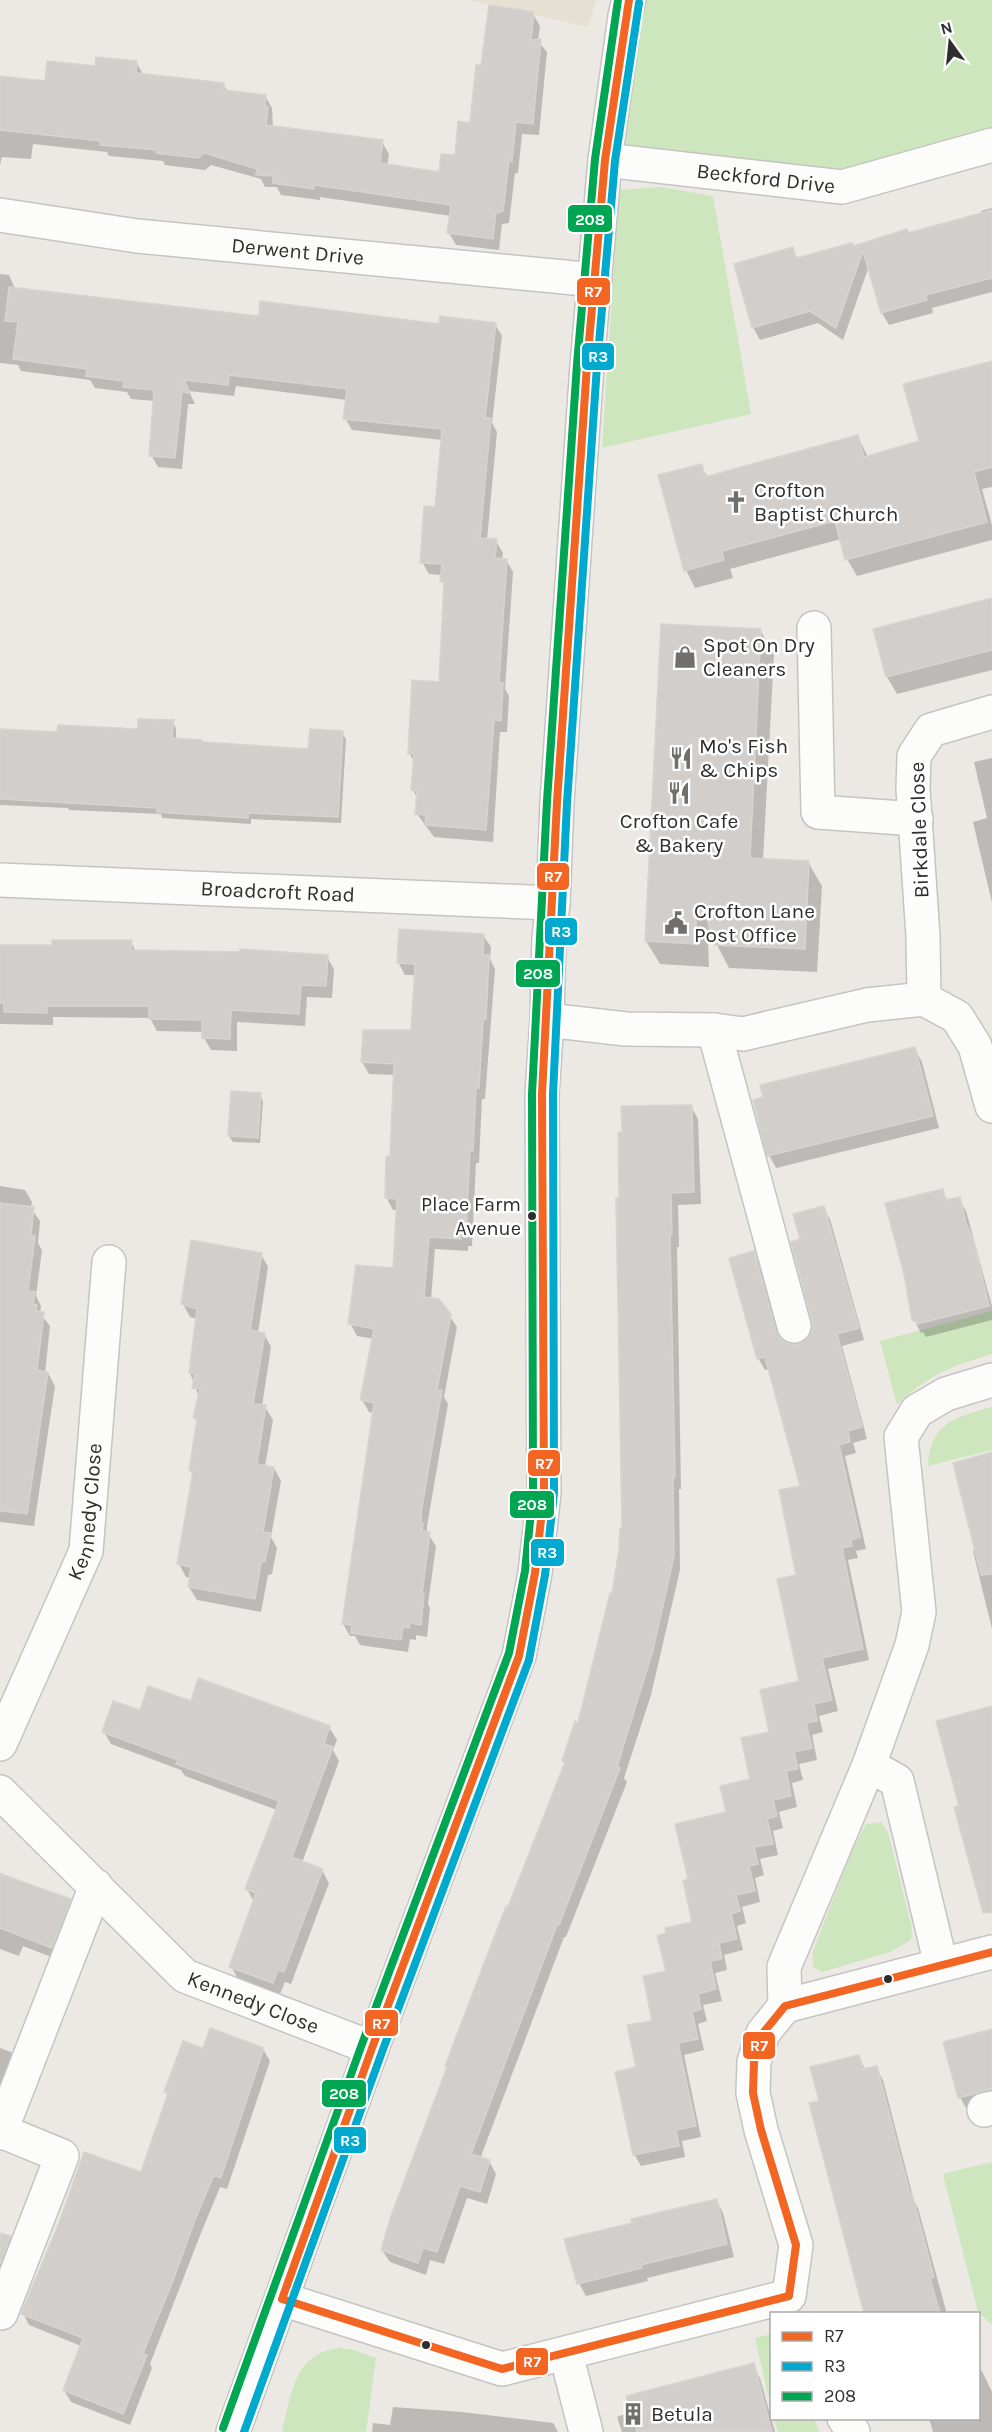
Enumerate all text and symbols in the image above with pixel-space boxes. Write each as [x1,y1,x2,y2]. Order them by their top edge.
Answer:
north arrow [920,12,980,72]
text: N [938,17,954,39]
street label: Beckford Drive [696,159,836,198]
line badge: 208 [567,204,613,233]
text: 208 [575,210,605,229]
street label: Derwent Drive [230,233,365,270]
line badge: R7 [576,277,611,306]
text: R7 [584,282,602,301]
line badge: R3 [581,342,615,371]
text: R3 [588,347,608,366]
place label: Crofton Baptist Church [754,478,898,526]
church icon: Crofton Baptist Church [723,489,749,515]
place label: Spot On Dry Cleaners [703,633,815,681]
shop icon: Spot On Dry Cleaners [672,644,698,670]
place label: Mo's Fish & Chips [699,734,788,782]
restaurant icon: Mo's Fish & Chips [668,745,694,771]
street label: Birkdale Close [905,761,933,899]
restaurant icon: Crofton Cafe & Bakery [666,780,692,806]
place label: Crofton Cafe & Bakery [620,809,738,857]
line badge: R7 [536,862,570,891]
text: R7 [544,867,562,886]
street label: Broadcroft Road [200,876,355,907]
place label: Crofton Lane Post Office [694,899,815,947]
public building icon: Crofton Lane Post Office [663,910,689,936]
line badge: R3 [544,917,578,946]
text: R3 [551,922,571,941]
line badge: 208 [515,959,561,988]
text: 208 [523,964,553,983]
place label: Place Farm Avenue [421,1193,521,1240]
marker: Place Farm Avenue [526,1210,538,1222]
street label: Kennedy Close [62,1442,107,1584]
line badge: R7 [527,1449,561,1477]
text: R7 [535,1454,553,1473]
line badge: 208 [509,1490,555,1519]
text: 208 [517,1495,547,1514]
line badge: R3 [530,1538,565,1567]
text: R3 [537,1543,557,1562]
street label: Kennedy Close [184,1966,322,2038]
unlabelled marker [882,1973,894,1985]
line badge: R7 [364,2009,399,2037]
text: R7 [372,2014,390,2033]
line badge: R7 [742,2031,776,2060]
text: R7 [750,2036,768,2055]
line badge: 208 [321,2079,367,2108]
text: 208 [329,2084,359,2103]
line badge: R3 [333,2126,367,2154]
text: R3 [340,2131,360,2150]
legend [770,2312,980,2420]
text: R7 [824,2325,844,2347]
unlabelled marker [420,2339,432,2351]
line badge: R7 [515,2347,549,2376]
text: R7 [523,2352,541,2371]
text: R3 [824,2355,846,2377]
text: 208 [824,2385,856,2407]
building icon: Betula [620,2401,646,2427]
place label: Betula [651,2402,713,2426]

